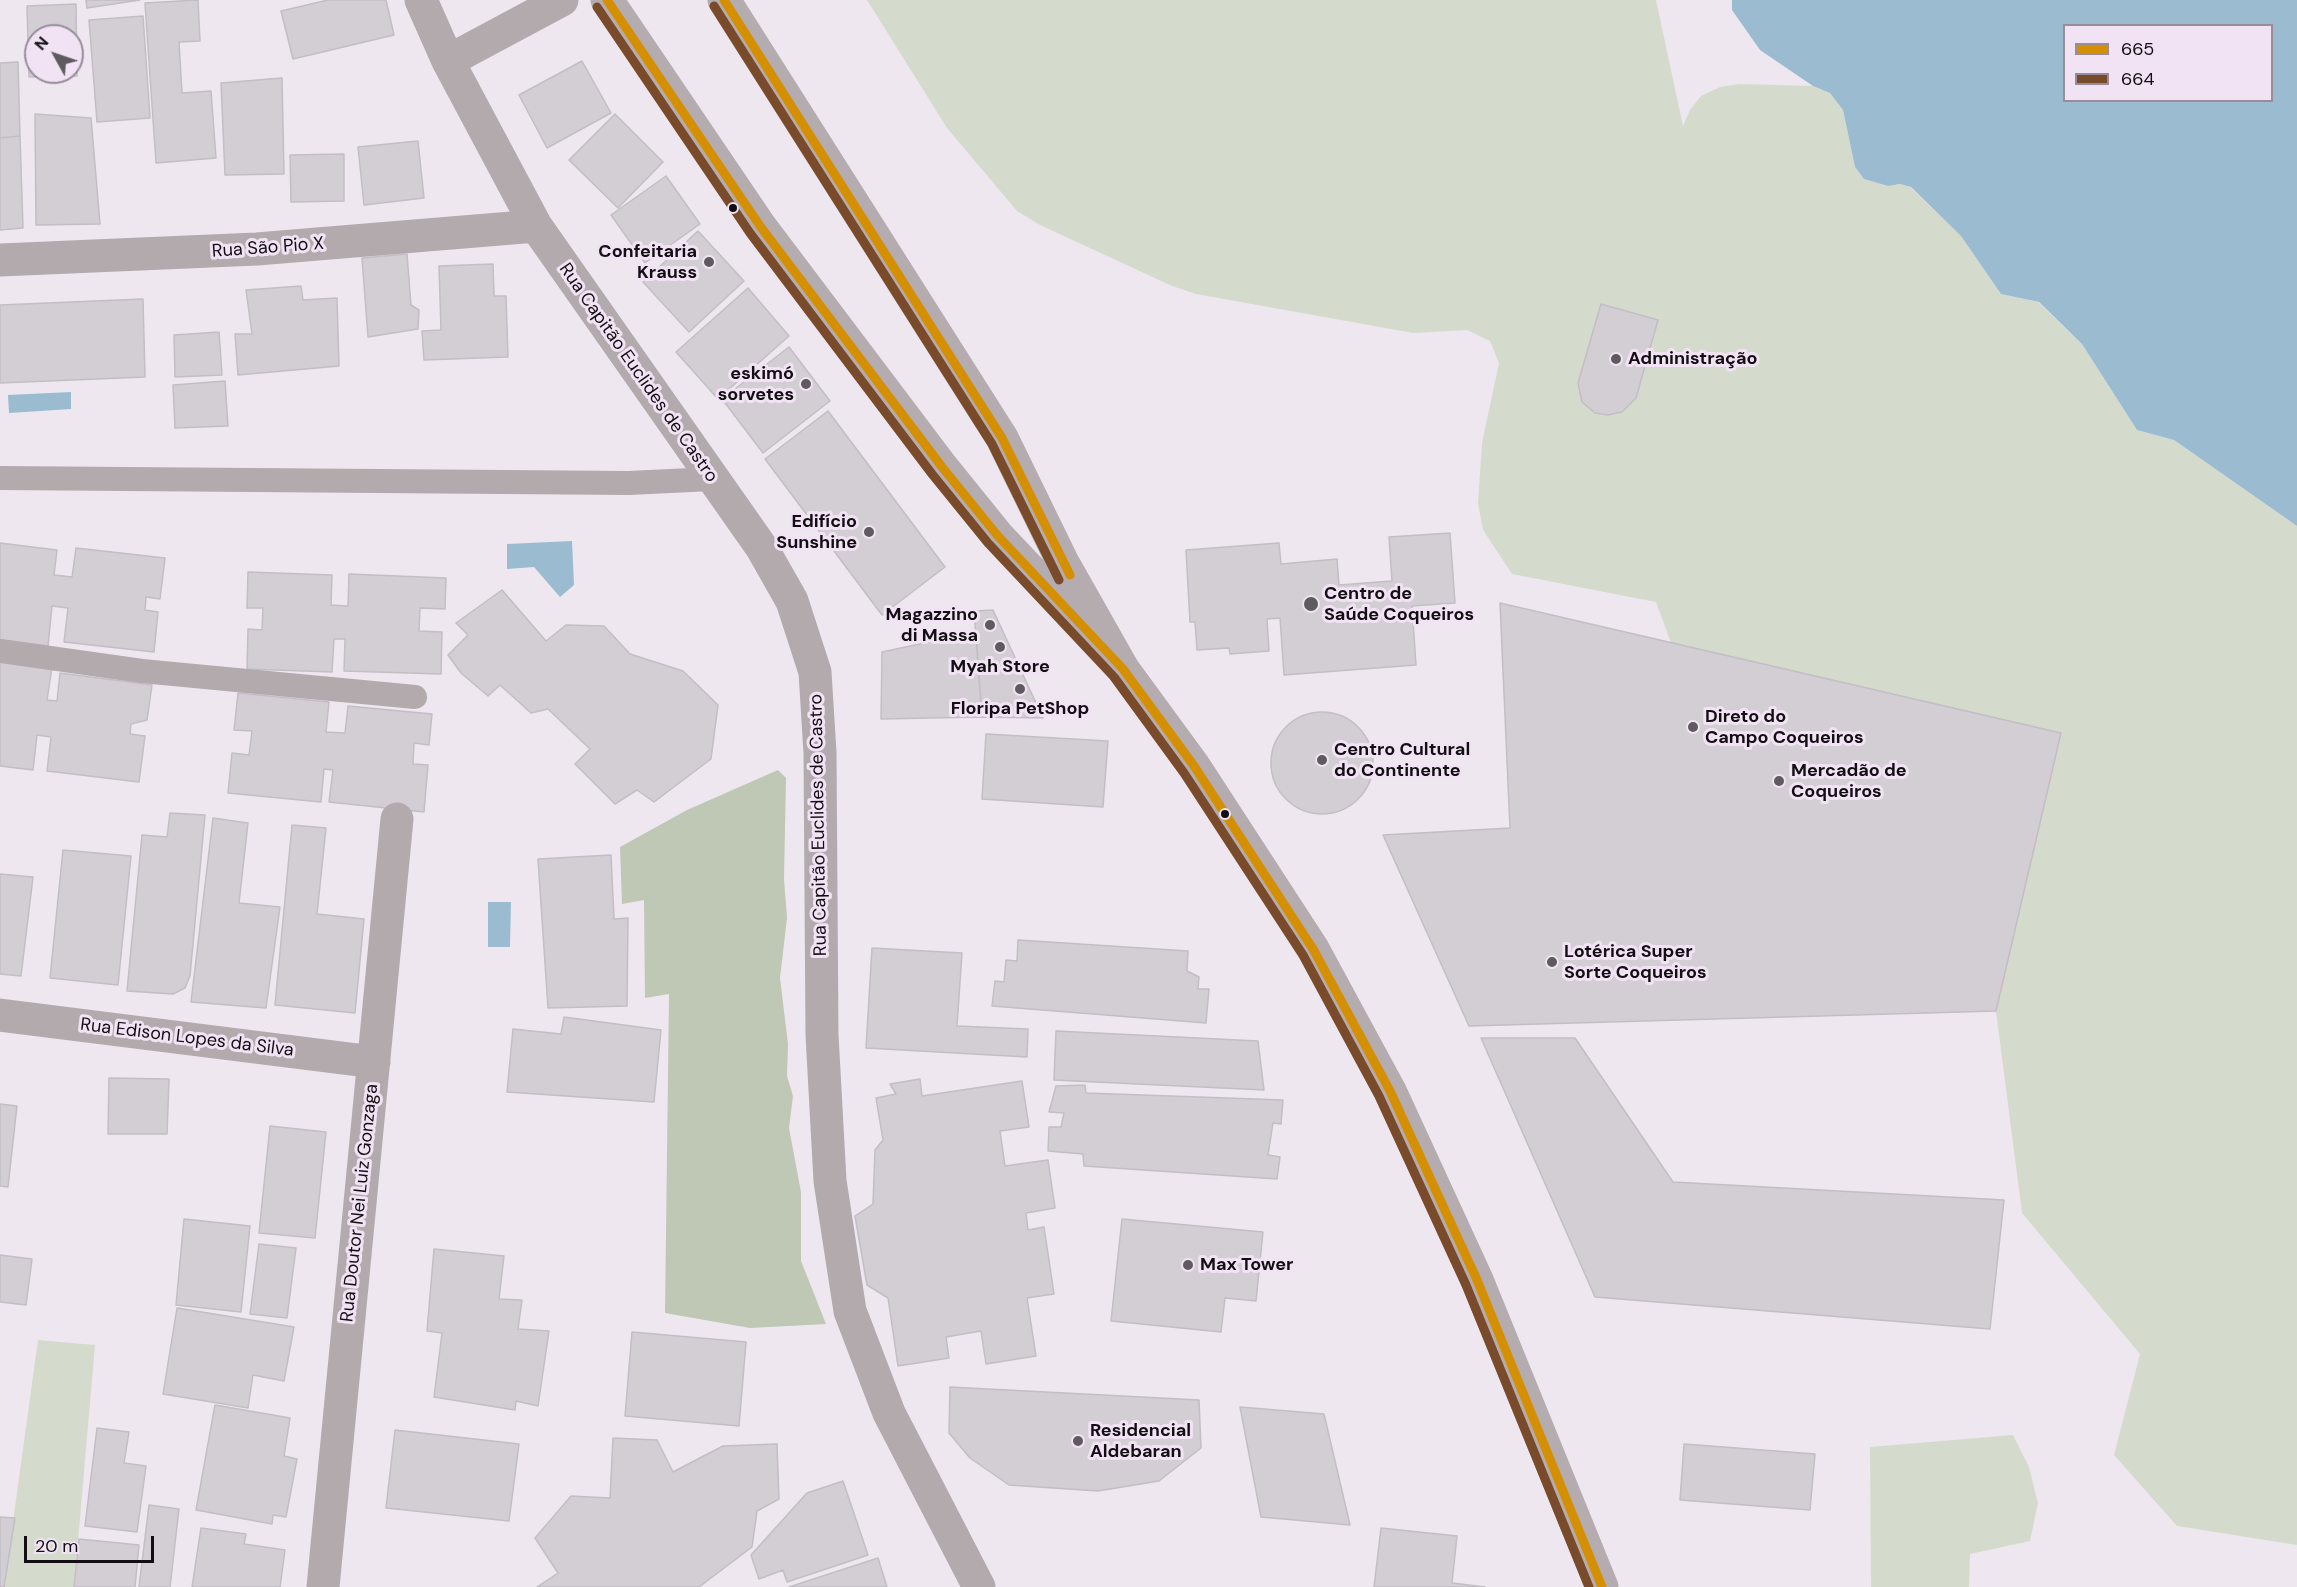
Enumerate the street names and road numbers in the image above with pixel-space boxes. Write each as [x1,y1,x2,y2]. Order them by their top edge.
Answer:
street label: Rua São Pio X [211,233,325,263]
street label: Rua Capitão Euclides de Castro [554,259,722,487]
street label: Rua Capitão Euclides de Castro [806,694,832,956]
street label: Rua Edison Lopes da Silva [79,1014,295,1062]
street label: Rua Doutor Nei Luiz Gonzaga [337,1083,383,1323]

